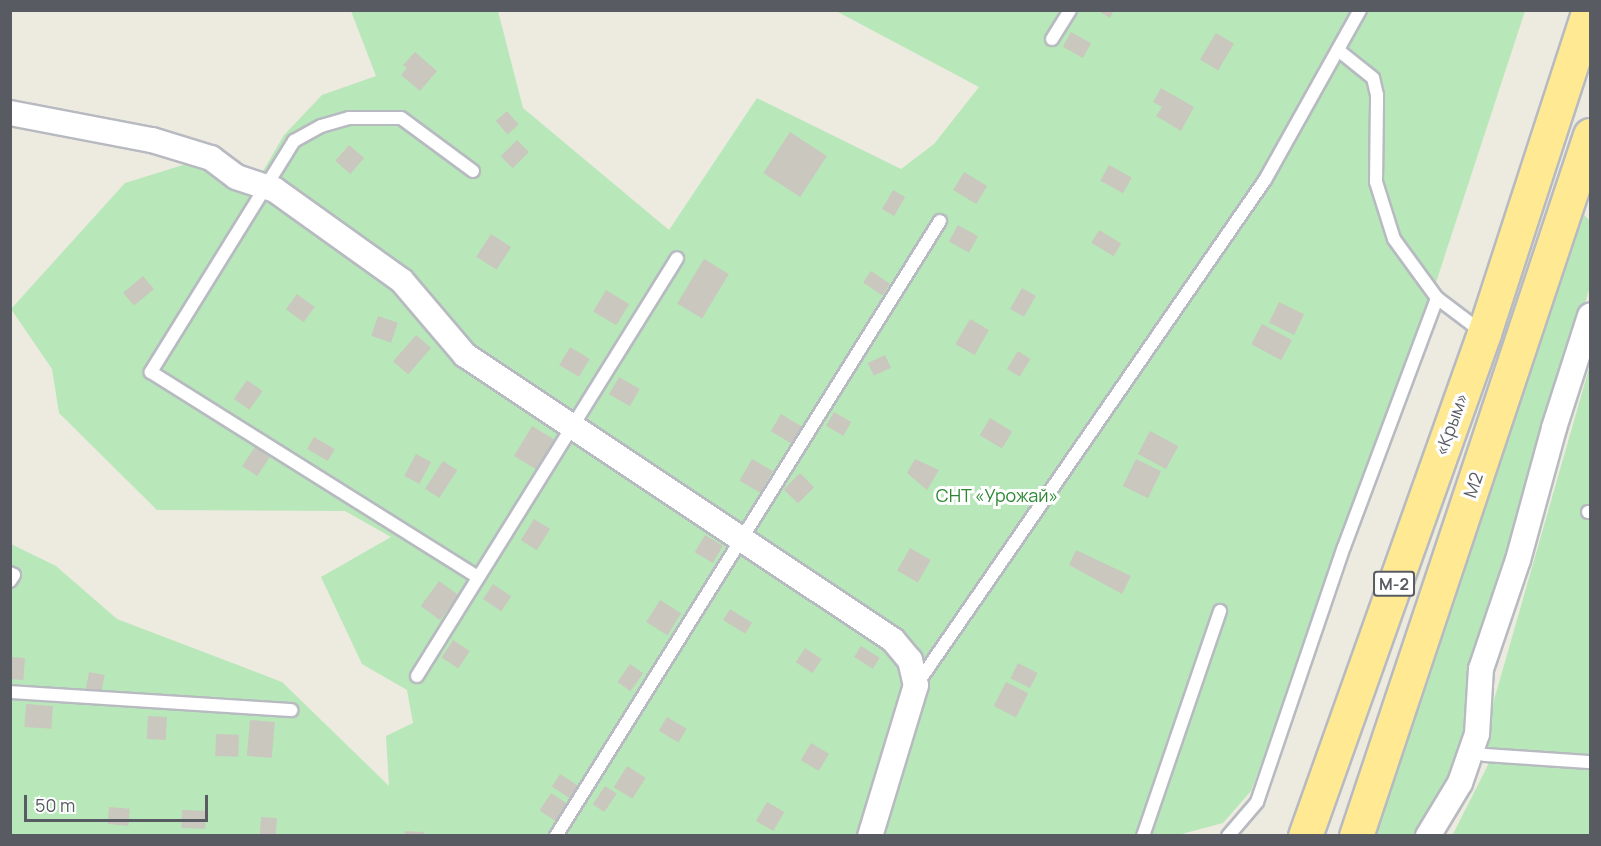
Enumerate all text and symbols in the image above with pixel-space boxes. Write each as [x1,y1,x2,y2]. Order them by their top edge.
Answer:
street label: «Крым» [1430,390,1472,458]
street label: М2 [1459,469,1487,501]
park label: СНТ «Урожай» [936,484,1058,506]
road number: М-2 [1373,571,1415,597]
scale bar [27,783,212,821]
text: 50 m [35,793,75,817]

